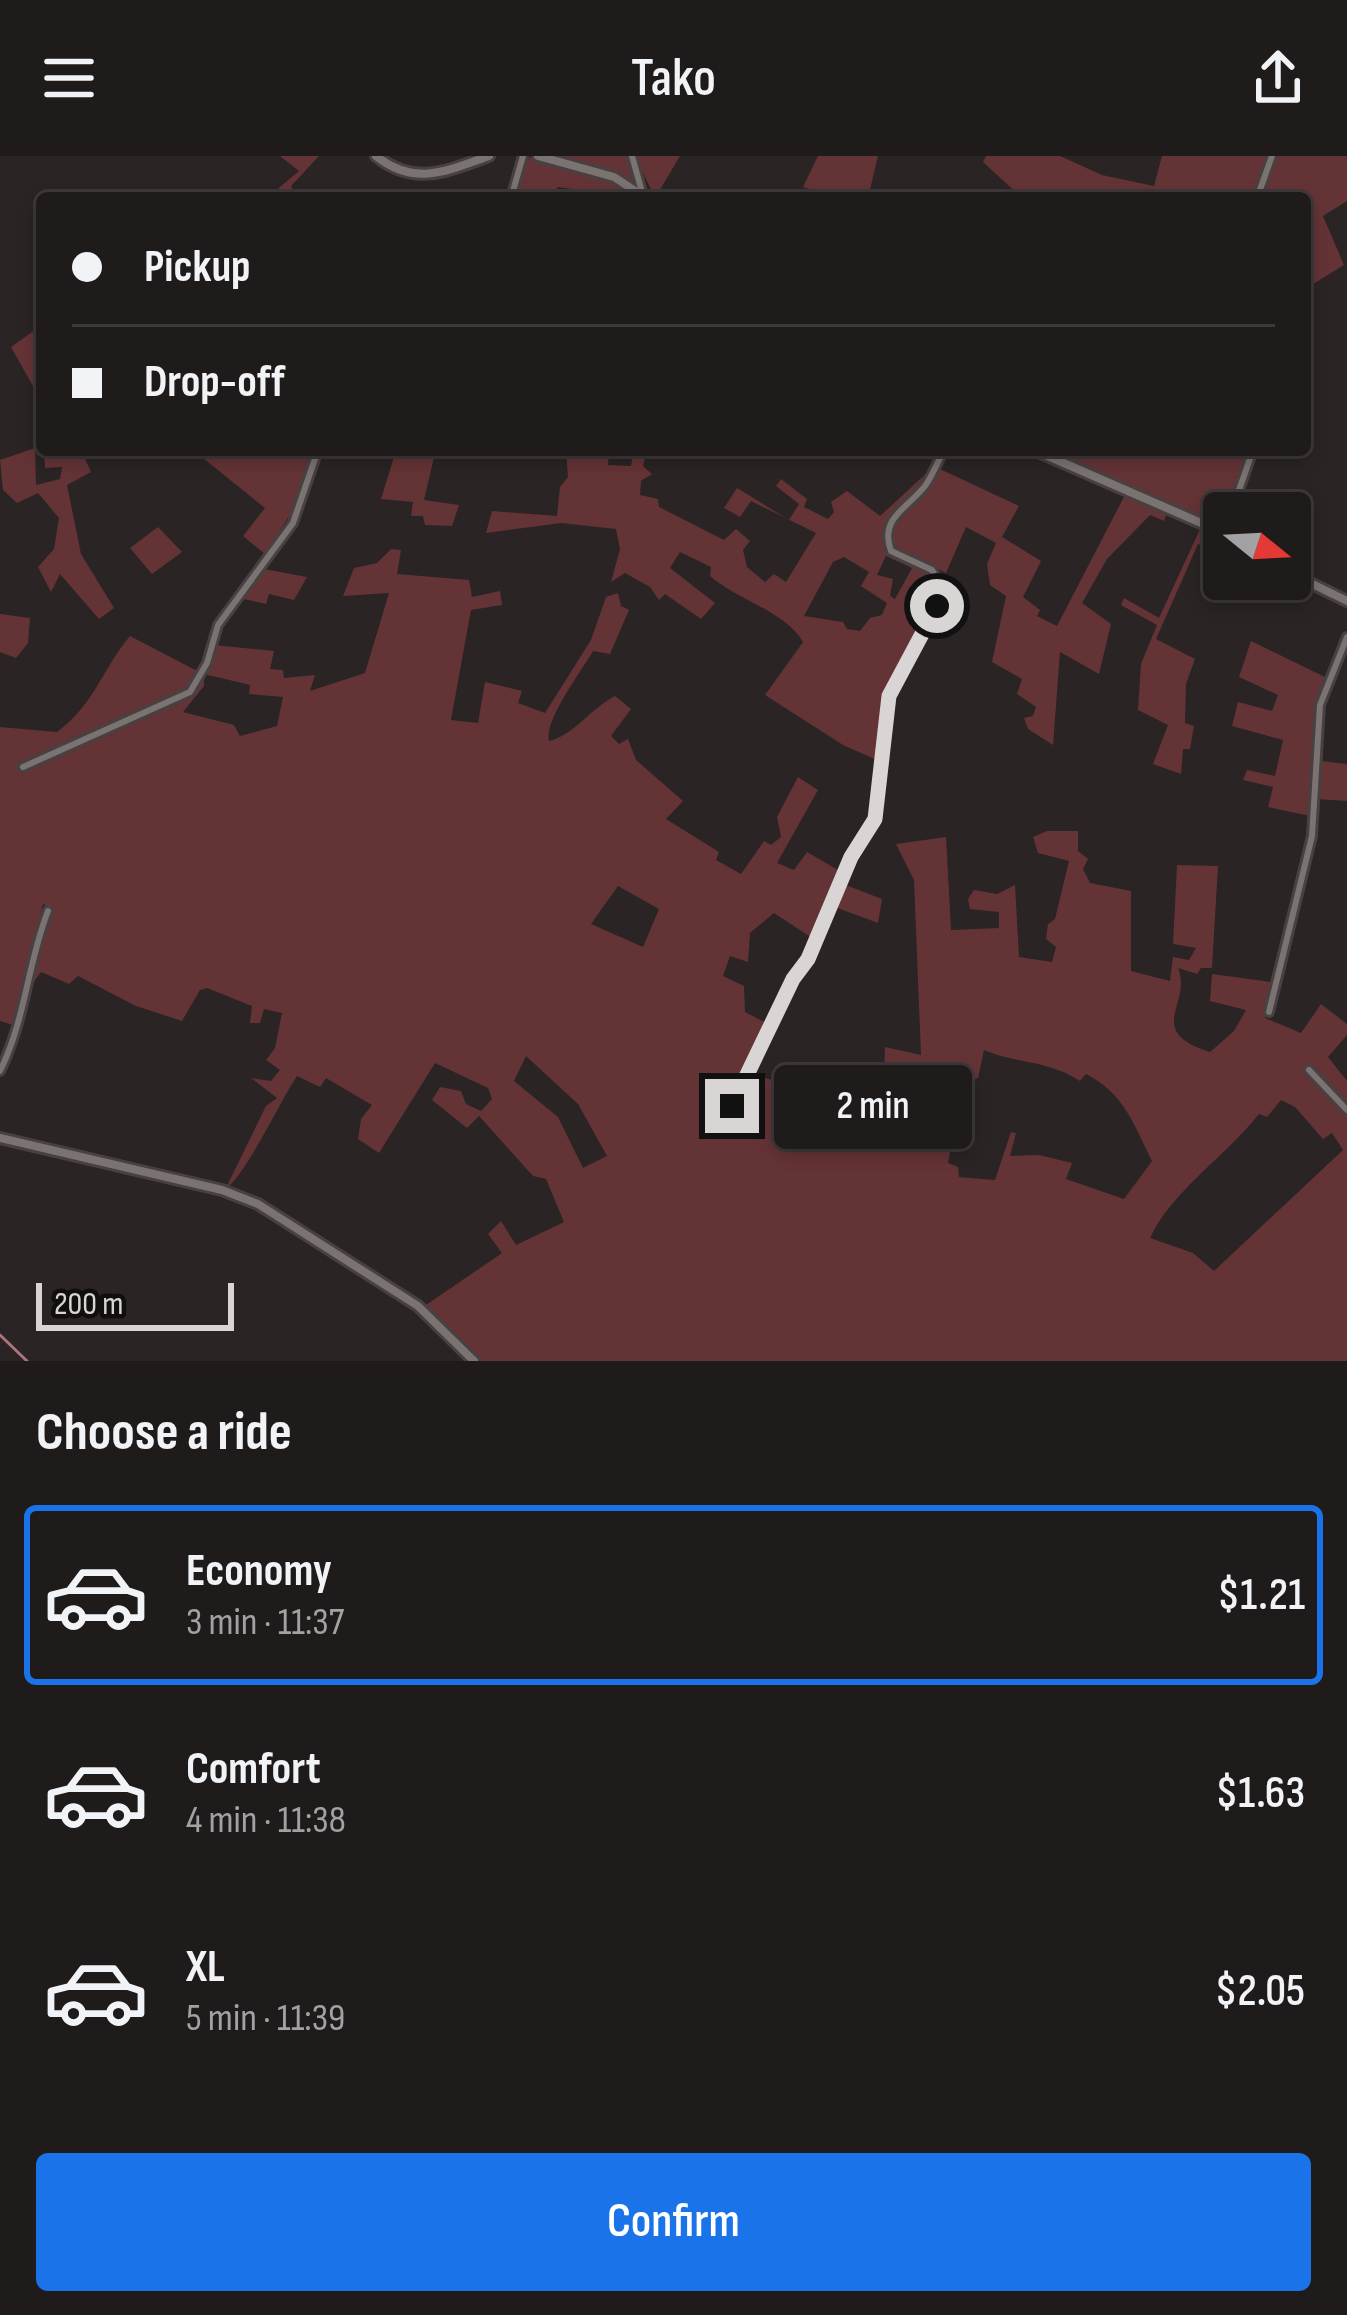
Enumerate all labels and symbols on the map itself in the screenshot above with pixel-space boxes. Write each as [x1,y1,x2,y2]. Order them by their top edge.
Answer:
north arrow [1203,492,1311,600]
route start [910,579,964,633]
callout: 2 min [774,1064,972,1148]
route end [705,1079,759,1133]
scale bar [36,1277,234,1330]

